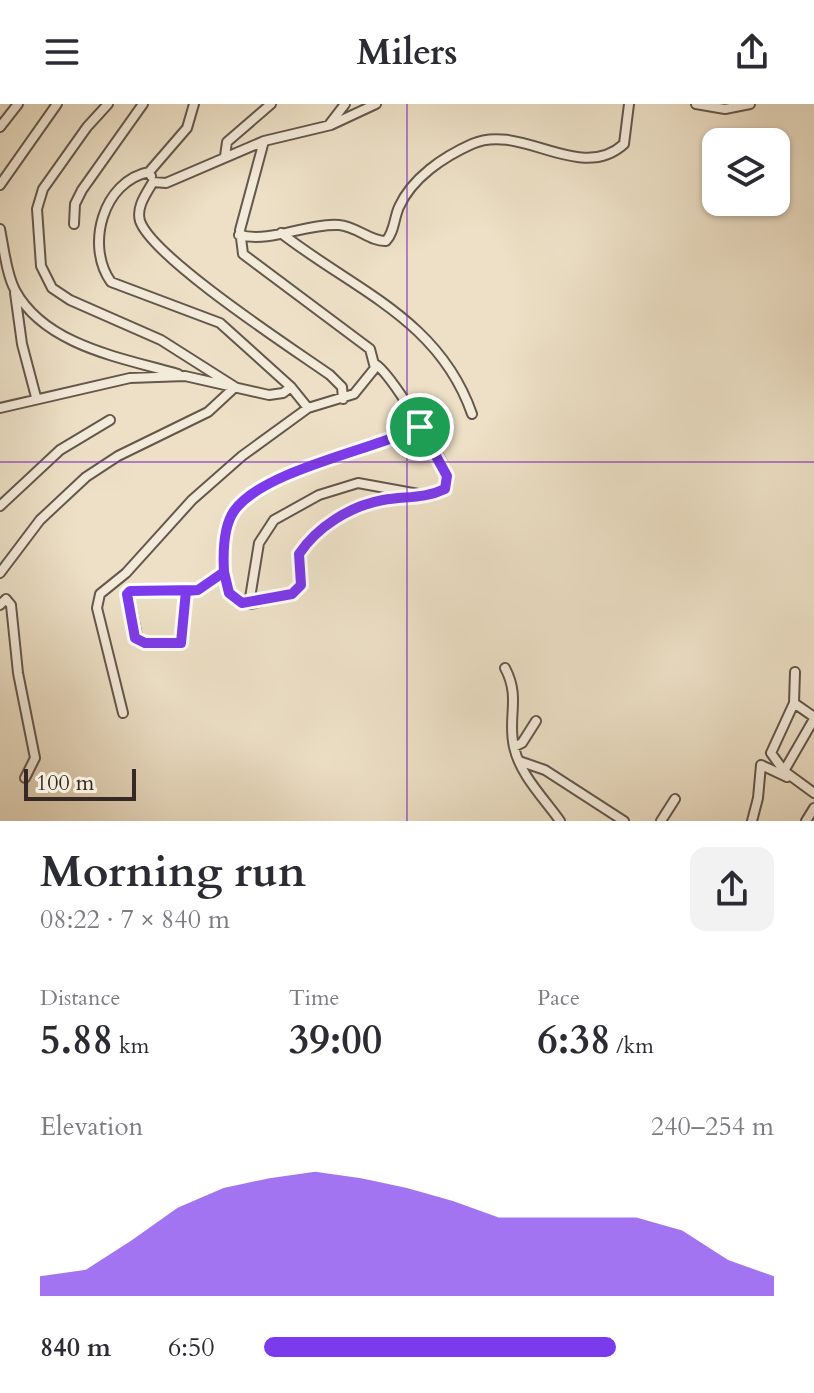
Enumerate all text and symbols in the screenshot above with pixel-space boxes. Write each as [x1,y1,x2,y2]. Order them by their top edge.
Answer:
text: Milers [356,28,458,77]
icon: menu [40,30,84,74]
icon: share [730,30,774,74]
map controls [702,128,790,216]
button: layers [702,128,790,216]
pin [386,393,454,461]
icon: arrive [398,405,442,449]
scale bar [24,765,136,801]
text: 100 m [36,768,94,798]
text: Morning run [40,842,306,902]
button: share [690,847,774,931]
text: 08:22 · 7 × 840 m [40,902,230,937]
text: Distance [40,983,120,1013]
text: Time [289,983,340,1013]
text: Pace [537,983,580,1013]
text: 5.88 [40,1013,113,1068]
text: 39:00 [289,1013,382,1068]
text: 6:38 [537,1013,610,1068]
text: km [113,1031,149,1061]
text: /km [610,1031,654,1061]
text: Elevation [40,1109,143,1144]
text: 240–254 m [651,1109,774,1144]
text: 840 m [40,1330,111,1365]
text: 6:50 [168,1330,215,1365]

